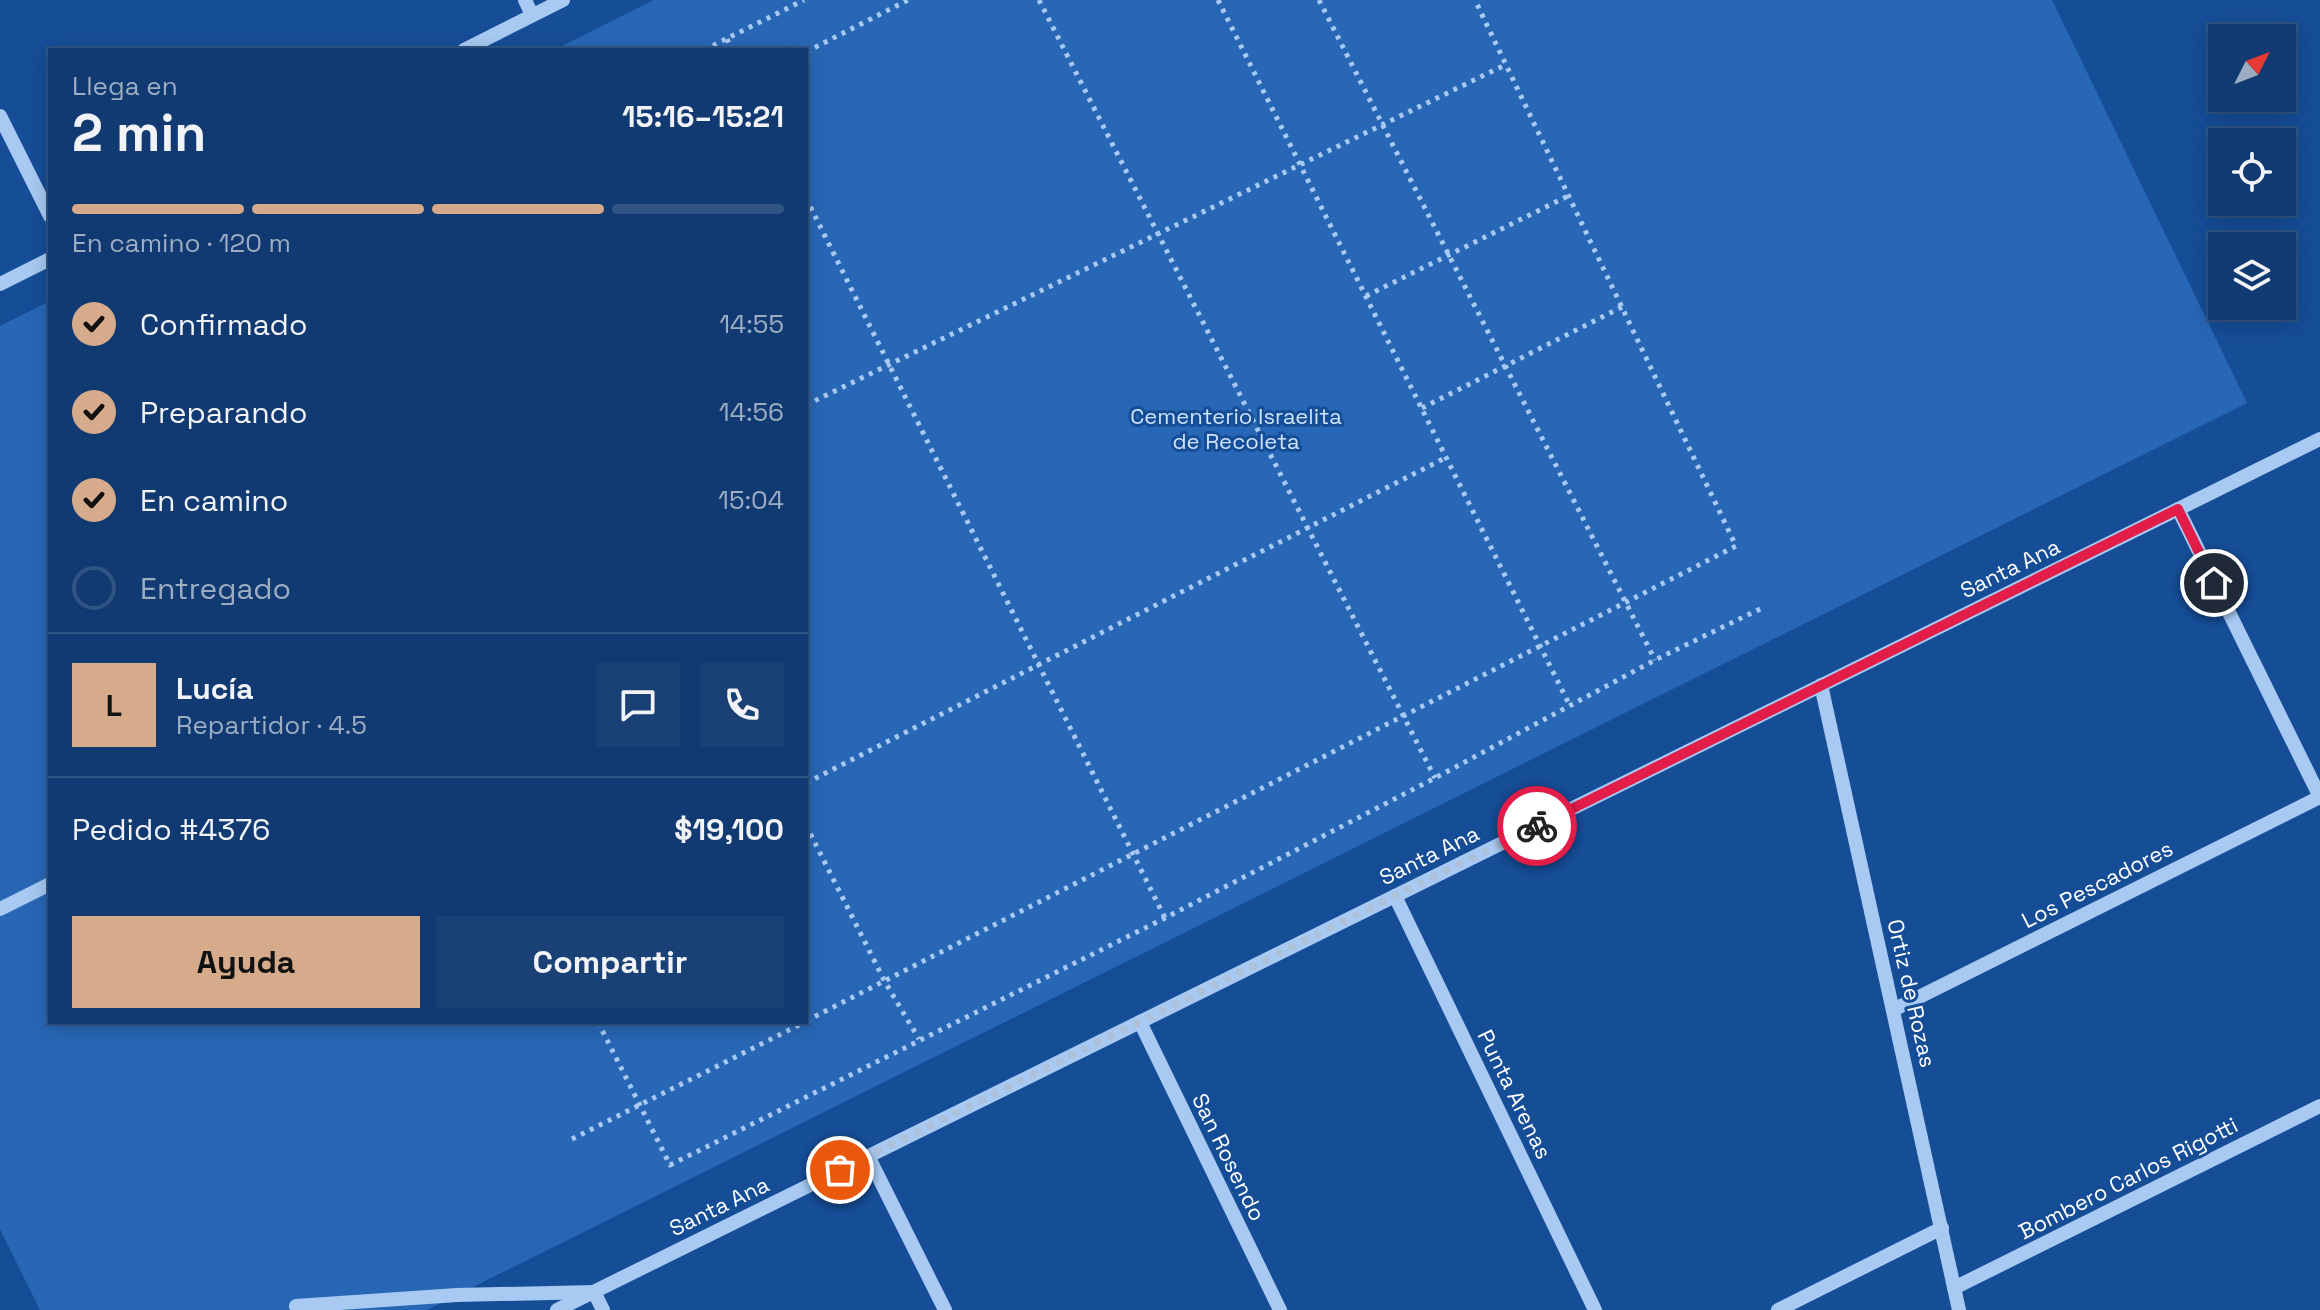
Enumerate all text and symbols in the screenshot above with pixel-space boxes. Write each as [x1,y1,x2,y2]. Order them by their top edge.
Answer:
north arrow [2208,24,2296,112]
map controls [2208,24,2296,320]
text: Llega en [72,69,178,103]
text: 15:16–15:21 [622,97,784,136]
text: 2 min [72,100,206,166]
button: locate [2208,128,2296,216]
text: En camino · 120 m [72,226,291,260]
button: layers [2208,232,2296,320]
icon: check [72,302,116,346]
text: Confirmado [140,305,307,344]
text: 14:55 [719,307,784,341]
icon: check [72,390,116,434]
text: Preparando [140,393,307,432]
text: 14:56 [719,395,784,429]
park label: Cementerio Israelita de Recoleta [1130,402,1342,455]
icon: check [72,478,116,522]
text: En camino [140,481,288,520]
text: 15:04 [718,483,784,517]
street label: Santa Ana [1956,532,2065,604]
pin [2180,549,2248,617]
icon: home [2192,561,2236,605]
text: Entregado [140,569,291,608]
button: chat [596,663,680,747]
button: phone [700,663,784,747]
text: Lucía [176,669,254,708]
text: L [106,686,122,725]
text: Repartidor · 4.5 [176,708,367,742]
courier [1497,786,1577,866]
icon: bike [1515,804,1559,848]
text: Pedido #4376 [72,810,270,849]
text: $19,100 [674,810,784,849]
street label: Santa Ana [1375,819,1484,891]
street label: Los Pescadores [2017,834,2177,934]
button: Ayuda [72,916,420,1008]
button: Compartir [436,916,784,1008]
street label: Ortiz de Rozas [1881,916,1943,1070]
street label: Punta Arenas [1472,1025,1558,1163]
street label: San Rosendo [1186,1089,1272,1225]
street label: Bombero Carlos Rigotti [2014,1111,2242,1245]
pin [806,1136,874,1204]
icon: bag [818,1148,862,1192]
street label: Santa Ana [665,1170,774,1242]

